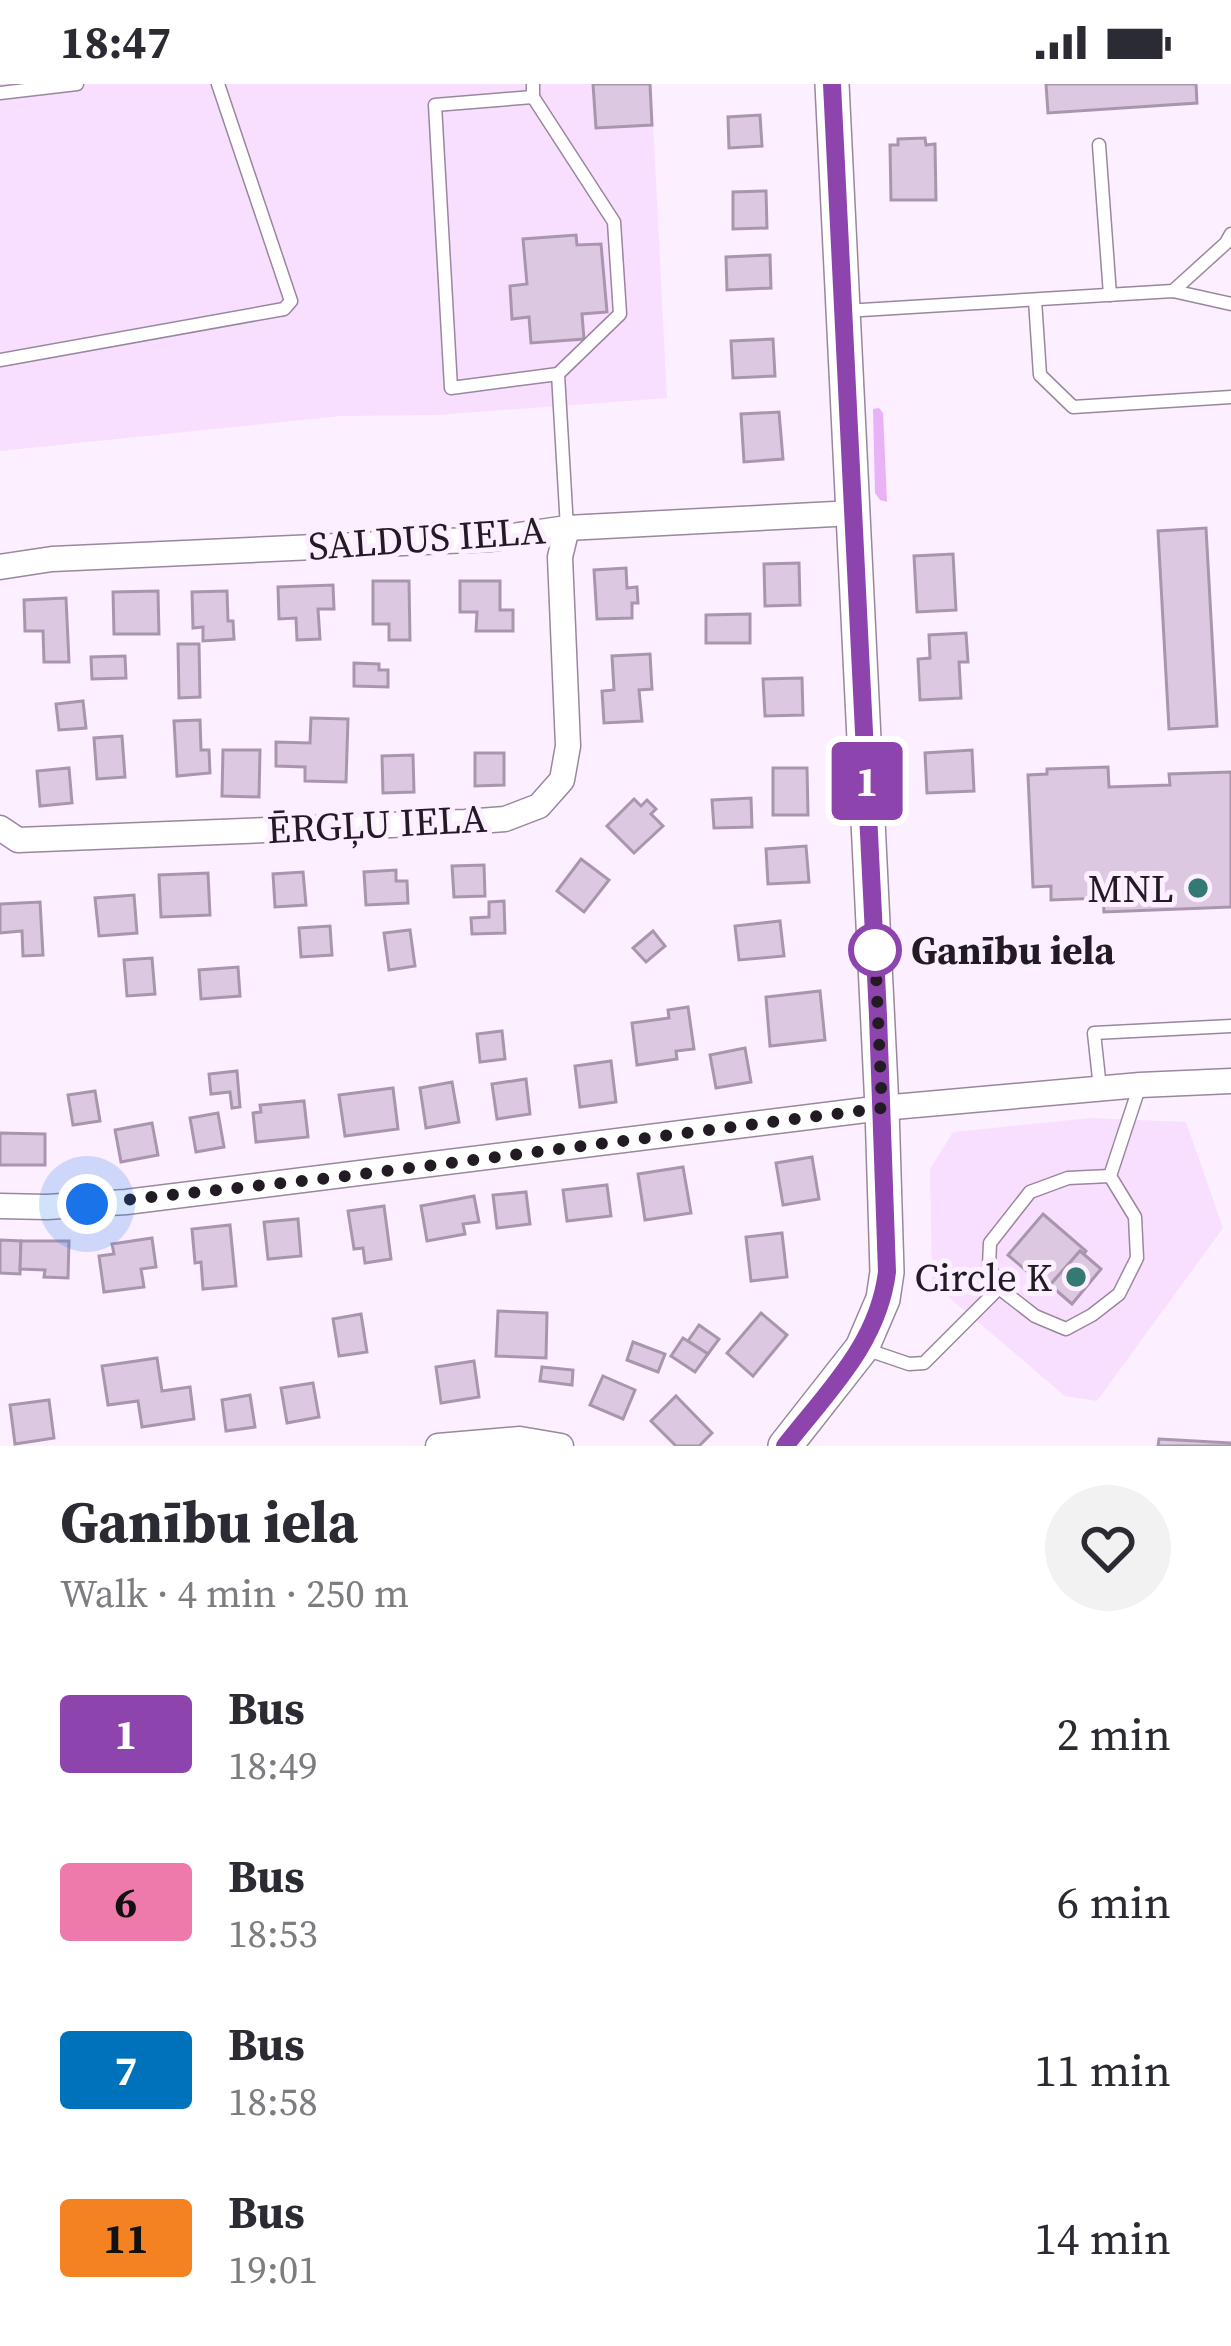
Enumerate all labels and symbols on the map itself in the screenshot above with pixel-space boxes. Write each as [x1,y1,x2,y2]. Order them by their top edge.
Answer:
street label: SALDUS IELA [307,503,548,573]
line badge: 1 [828,742,906,820]
street label: ĒRGĻU IELA [266,792,488,856]
place label: MNL [1087,862,1174,915]
marker: MNL [1185,875,1211,901]
place label: Ganību iela [911,924,1115,977]
marker: Ganību iela [850,925,900,975]
your location [57,1174,117,1234]
place label: Circle K [914,1251,1052,1304]
marker: Circle K [1063,1264,1089,1290]

